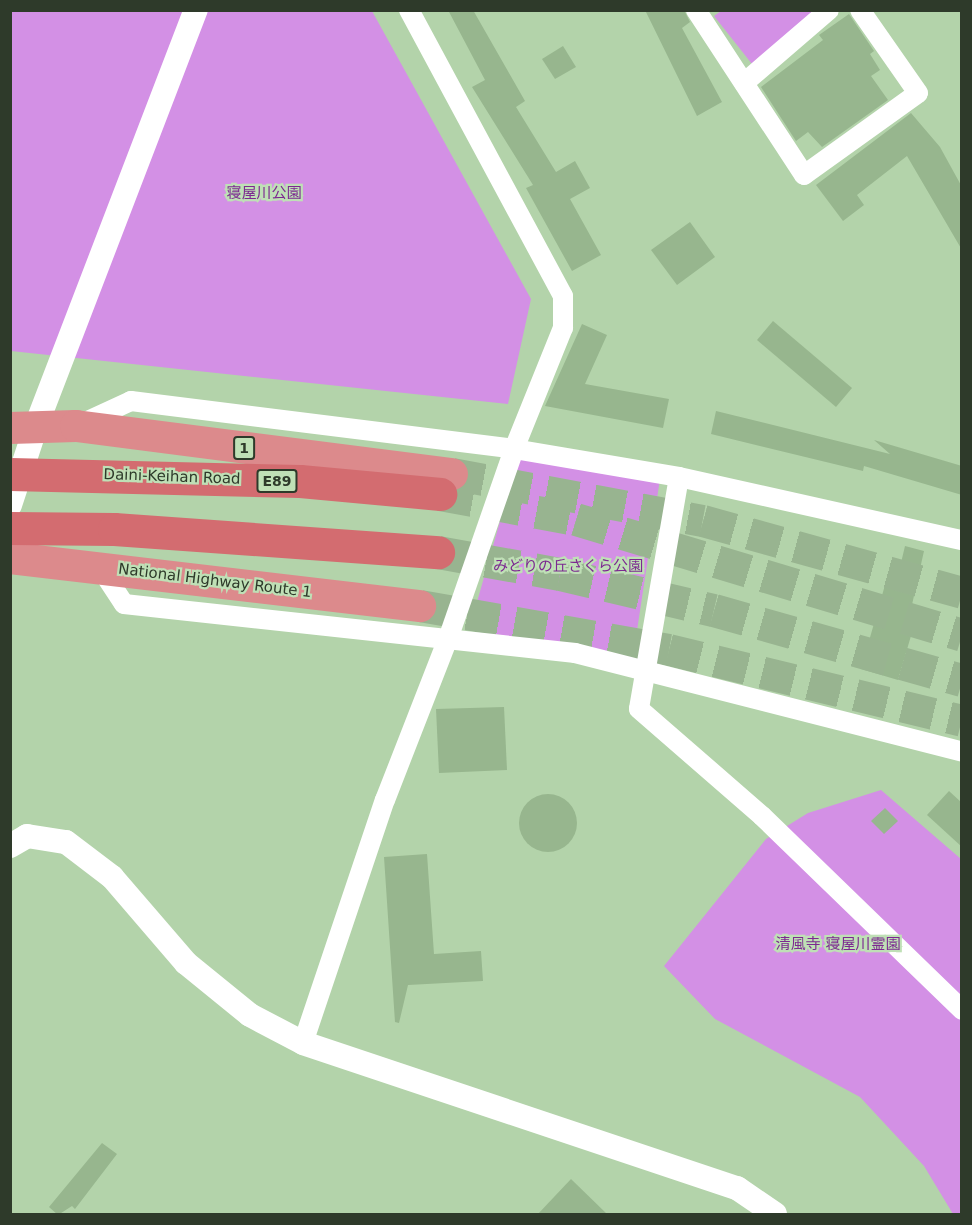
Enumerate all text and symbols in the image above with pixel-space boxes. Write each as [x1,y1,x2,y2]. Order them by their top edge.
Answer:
park label: 寝屋川公園 [227,185,301,203]
road number: 1 [232,437,256,459]
street label: Daini-Keihan Road [103,466,241,488]
road number: E89 [256,470,298,492]
park label: みどりの丘さくら公園 [493,558,643,576]
street label: National Highway Route 1 [117,560,313,602]
park label: 清風寺 寝屋川霊園 [776,936,900,954]

